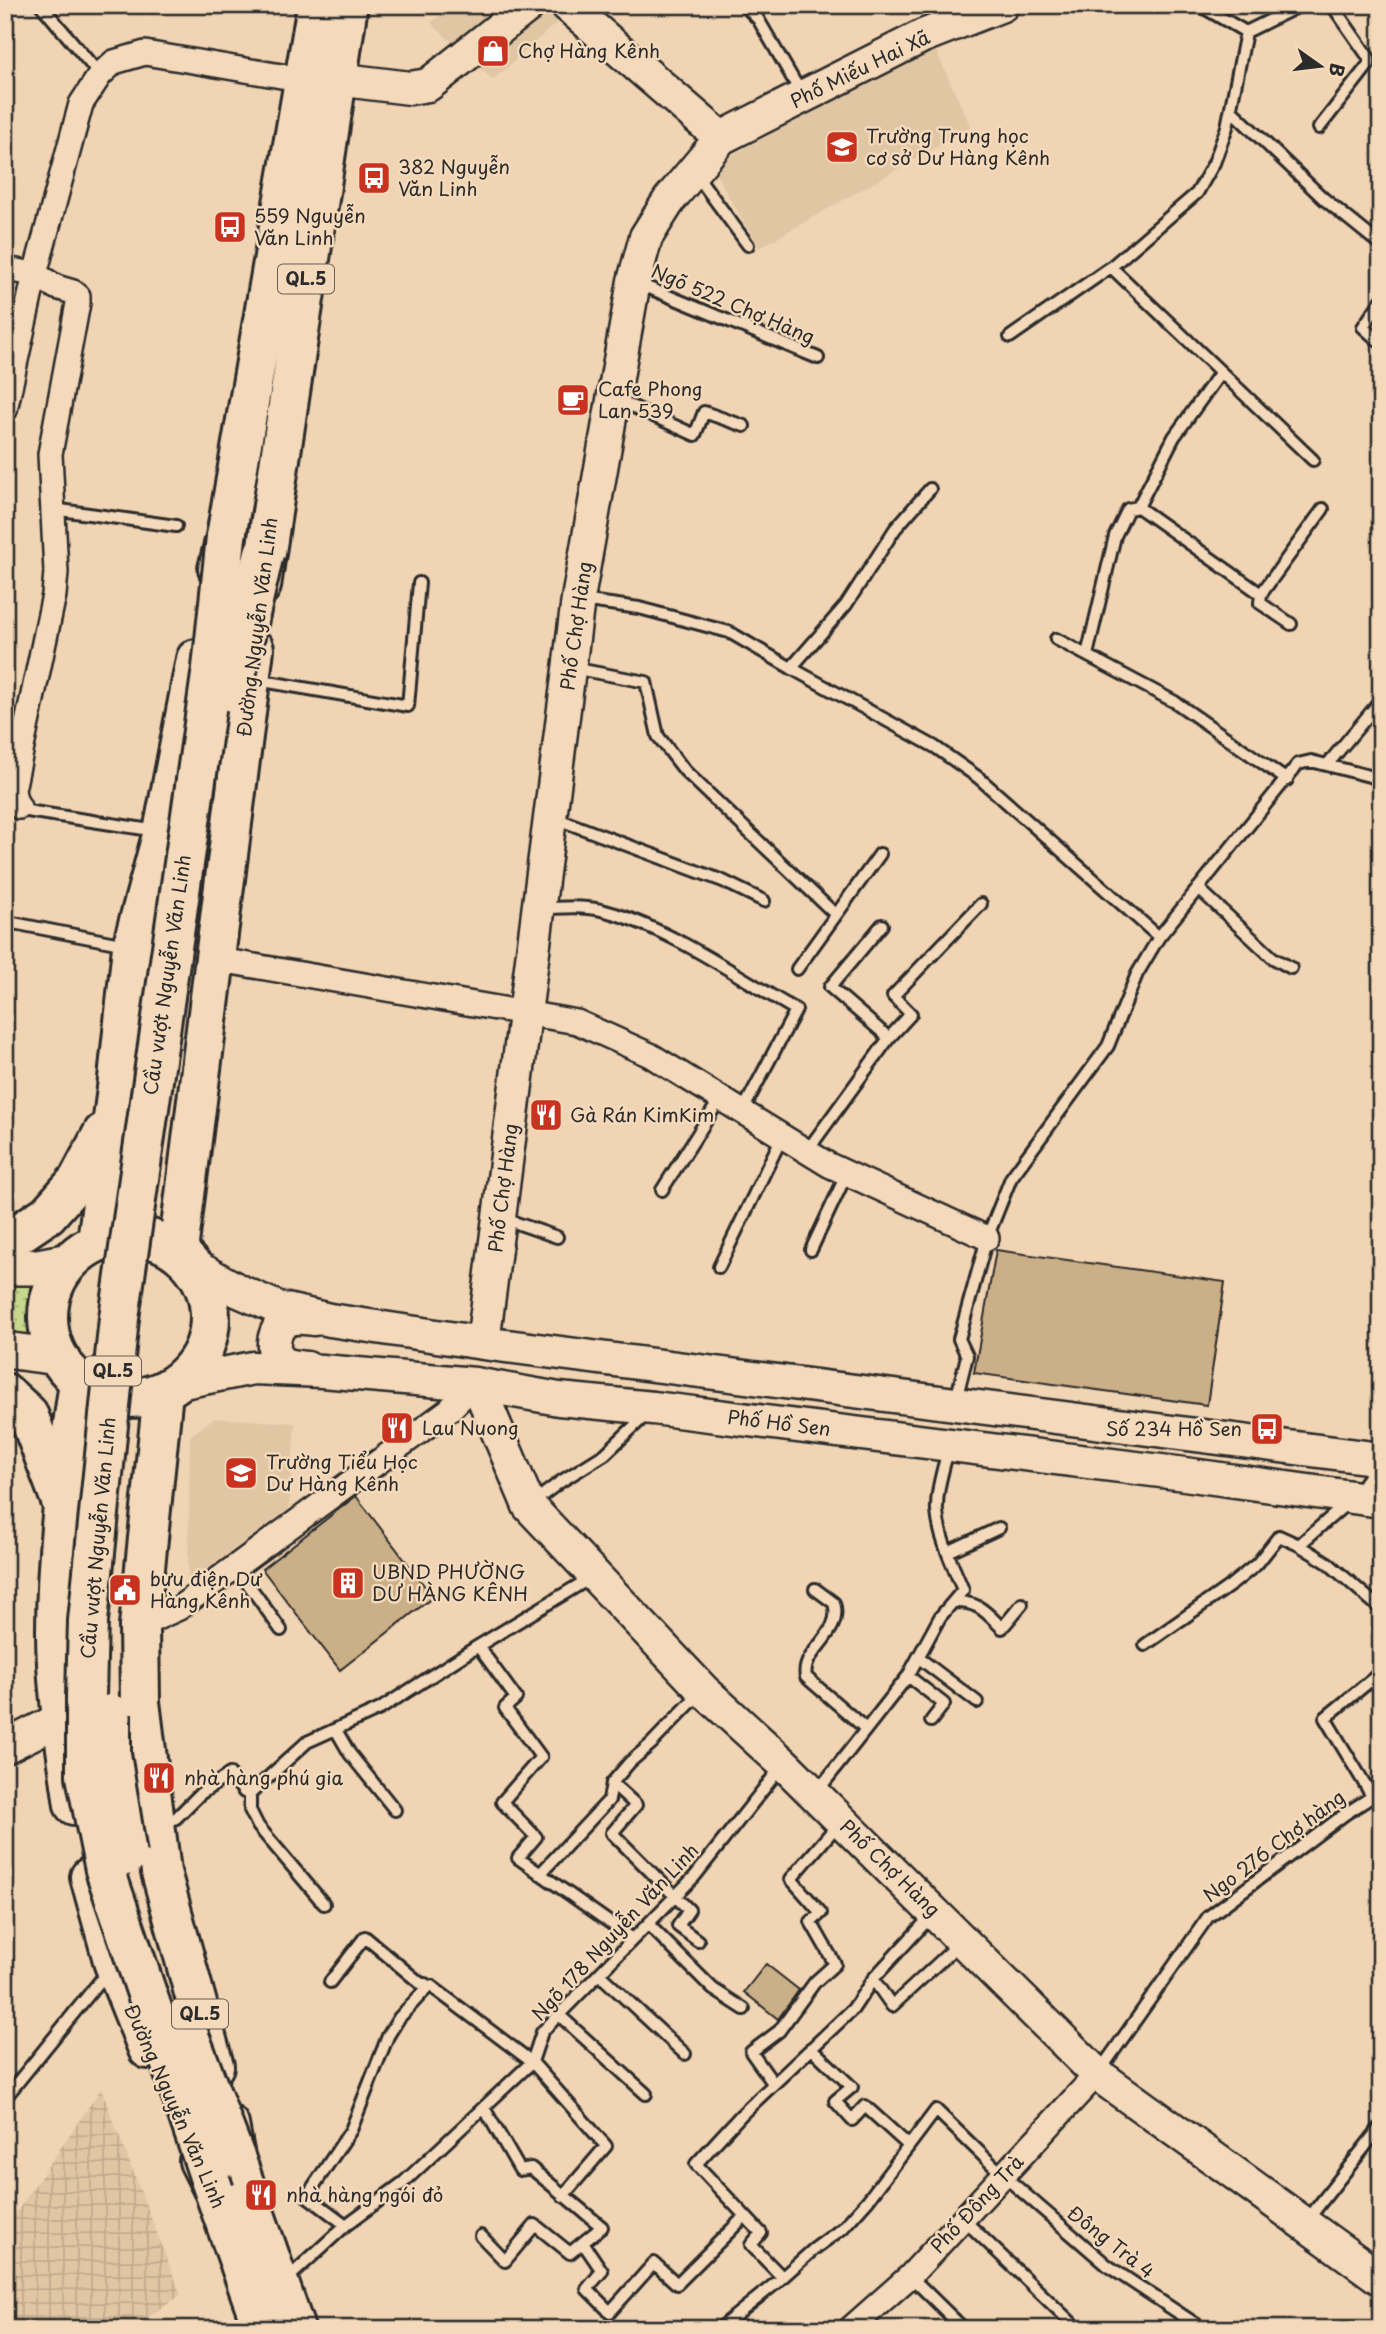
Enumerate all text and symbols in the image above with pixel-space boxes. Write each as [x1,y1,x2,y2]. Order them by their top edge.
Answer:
street label: Phố Miếu Hai Xã [785,22,934,114]
shop icon: Chợ Hàng Kênh [474,32,512,70]
north arrow [1284,32,1354,102]
place label: Chợ Hàng Kênh [518,36,660,64]
text: B [1322,61,1353,80]
place label: Trường Trung học cơ sở Dư Hàng Kênh [866,121,1050,171]
school or university icon: Trường Trung học cơ sở Dư Hàng Kênh [823,128,861,166]
place label: 382 Nguyễn Văn Linh [398,152,510,202]
bus stop icon: 382 Nguyễn Văn Linh [355,159,393,197]
place label: 559 Nguyễn Văn Linh [254,201,366,251]
bus stop icon: 559 Nguyễn Văn Linh [211,208,249,246]
street label: Ngõ 522 Chợ Hàng [647,256,819,350]
road number: QL.5 [278,264,334,293]
place label: Cafe Phong Lan 539 [598,374,703,424]
cafe icon: Cafe Phong Lan 539 [554,381,592,419]
street label: Đường Nguyễn Văn Linh [229,516,283,738]
street label: Phố Chợ Hàng [552,560,598,692]
street label: Cầu vượt Nguyễn Văn Linh [135,853,197,1097]
restaurant icon: Gà Rán KimKim [527,1096,565,1134]
place label: Gà Rán KimKim [570,1100,714,1128]
street label: Phố Chợ Hàng [480,1122,524,1254]
road number: QL.5 [85,1356,141,1386]
street label: Phố Hồ Sen [726,1402,832,1442]
restaurant icon: Lau Nuong [378,1409,416,1447]
bus stop icon: Số 234 Hồ Sen [1248,1410,1286,1448]
place label: Lau Nuong [422,1413,519,1441]
place label: Số 234 Hồ Sen [1105,1414,1242,1442]
street label: Cầu vượt Nguyễn Văn Linh [72,1416,122,1660]
place label: Trường Tiểu Học Dư Hàng Kênh [266,1447,418,1497]
school or university icon: Trường Tiểu Học Dư Hàng Kênh [222,1454,260,1492]
place label: UBND PHƯỜNG DƯ HÀNG KÊNH [372,1557,528,1607]
place label: bưu điện Dư Hàng Kênh [150,1564,263,1614]
building icon: UBND PHƯỜNG DƯ HÀNG KÊNH [329,1564,367,1602]
public building icon: bưu điện Dư Hàng Kênh [106,1571,144,1609]
restaurant icon: nhà hàng phú gia [140,1759,178,1797]
place label: nhà hàng phú gia [184,1763,344,1791]
street label: Ngo 276 Chợ hàng [1197,1782,1350,1908]
street label: Phố Chợ Hàng [834,1812,947,1922]
street label: Ngõ 178 Nguyễn Văn Linh [524,1836,704,2026]
street label: Đường Nguyễn Văn Linh [118,1999,234,2212]
road number: QL.5 [172,2000,228,2028]
street label: Phố Đông Trà [923,2148,1030,2259]
restaurant icon: nhà hàng ngói đỏ [242,2176,280,2214]
place label: nhà hàng ngói đỏ [286,2180,443,2208]
street label: Đông Trà 4 [1062,2198,1161,2284]

